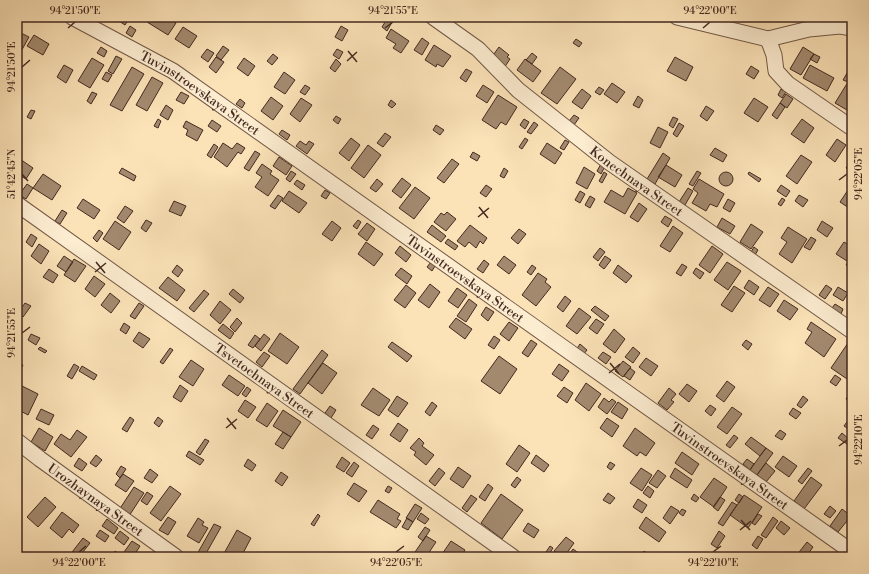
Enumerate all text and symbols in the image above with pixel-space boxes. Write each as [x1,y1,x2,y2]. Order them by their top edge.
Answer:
text: 94°21'50"E [50,5,101,17]
text: 94°21'55"E [368,5,418,17]
text: 94°22'00"E [683,5,737,17]
text: 94°21'50"E [6,41,18,92]
street label: Tuvinstroevskaya Street [137,48,263,139]
street label: Konechnaya Street [586,143,686,220]
text: 51°42'45"N [6,148,18,199]
text: 94°22'05"E [853,148,865,200]
street label: Tuvinstroevskaya Street [403,232,527,326]
text: 94°21'55"E [6,308,18,358]
street label: Tsvetochnaya Street [211,340,317,422]
text: 94°22'10"E [853,415,865,465]
street label: Tuvinstroevskaya Street [667,419,792,514]
street label: Urozhaynaya Street [44,460,146,540]
text: 94°22'00"E [52,557,106,569]
text: 94°22'05"E [370,557,422,569]
text: 94°22'10"E [688,557,738,569]

